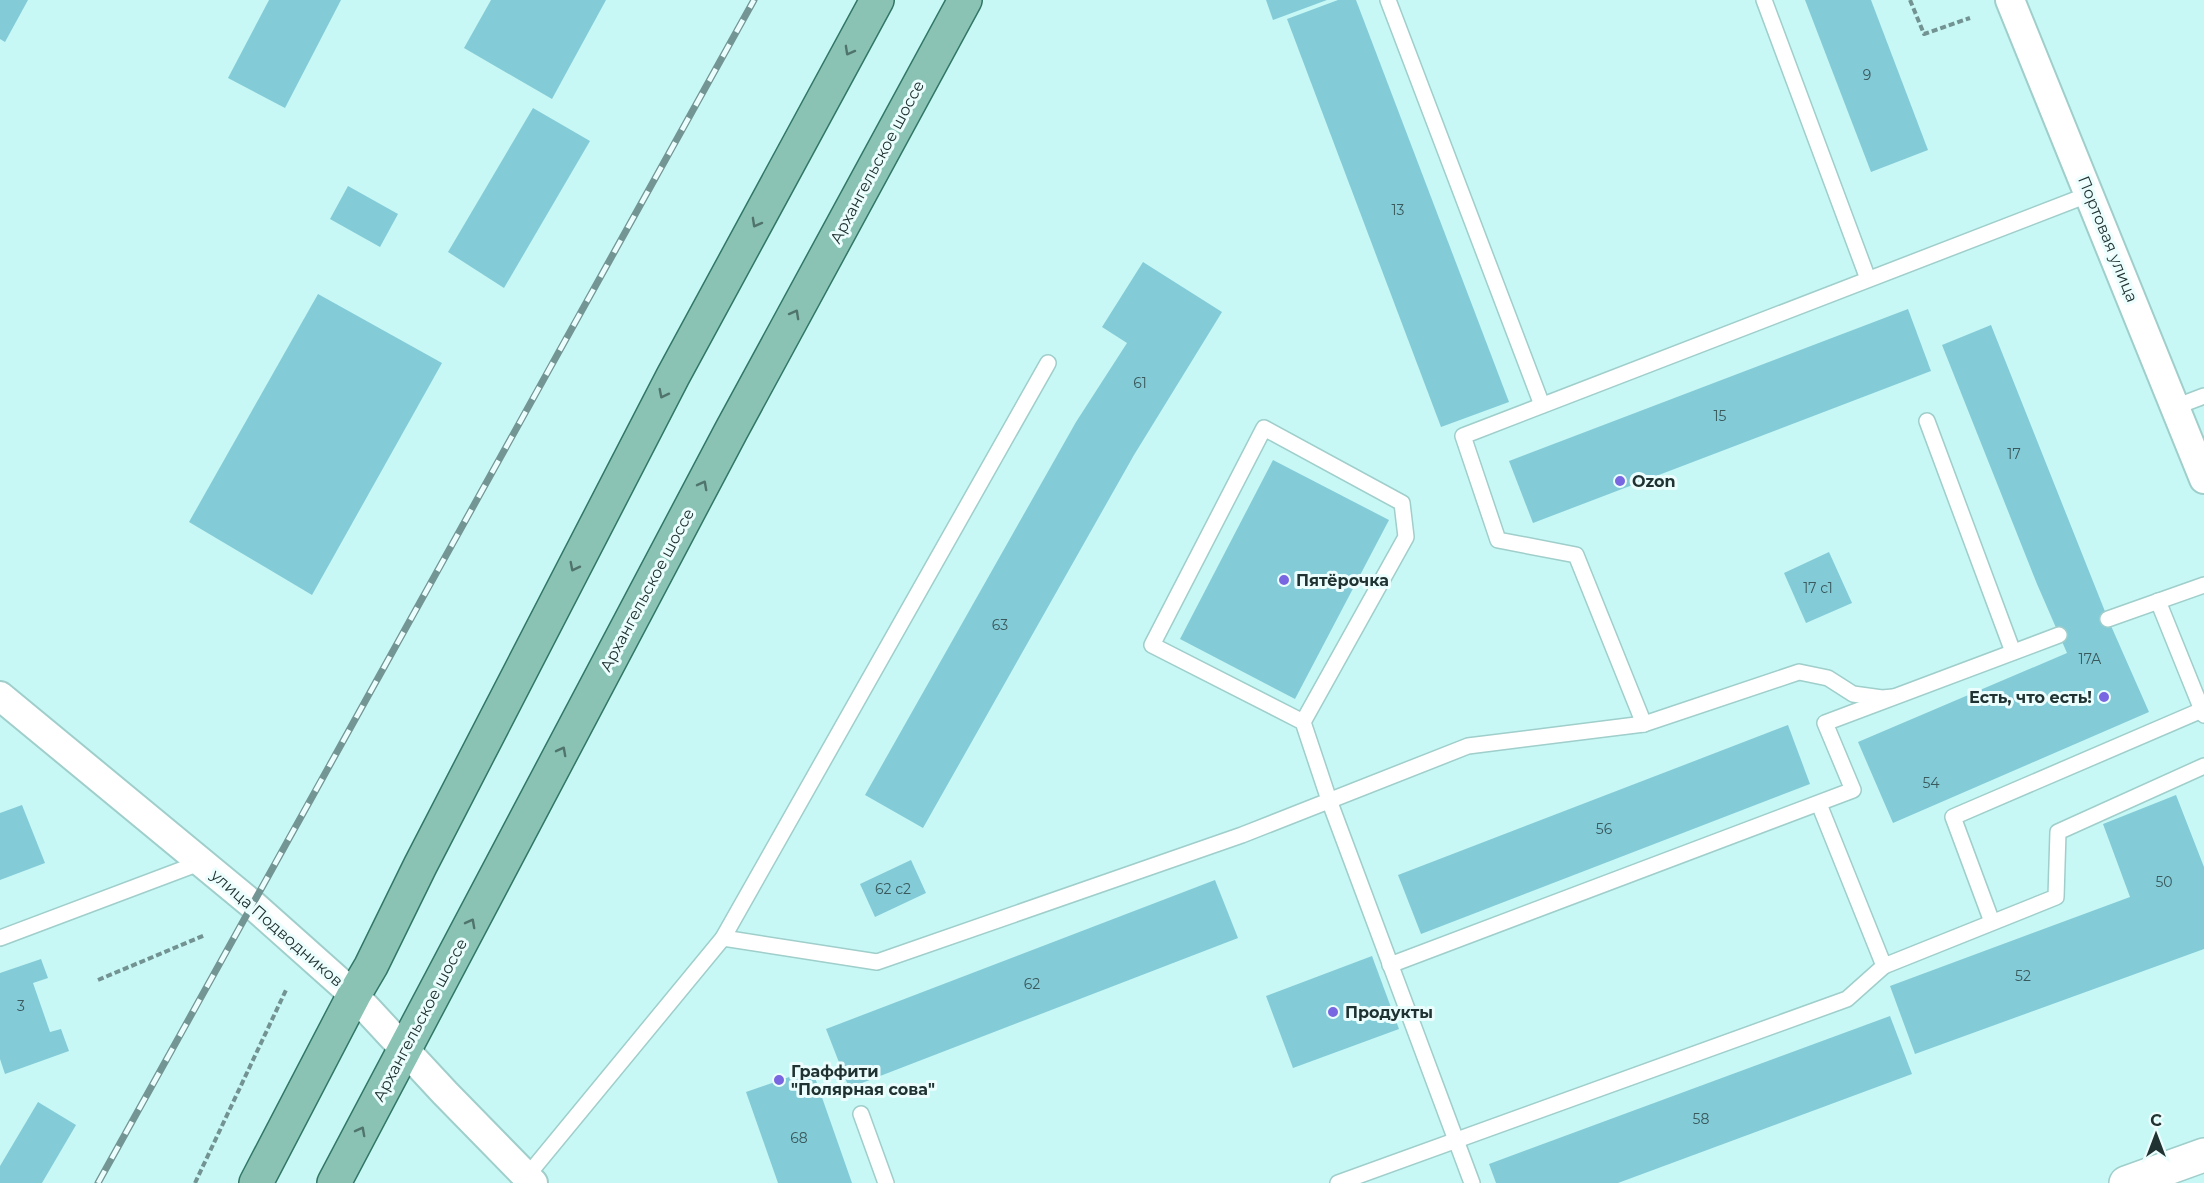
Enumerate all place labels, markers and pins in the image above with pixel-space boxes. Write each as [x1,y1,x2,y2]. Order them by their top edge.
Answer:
place label: Ozon [1632,472,1676,491]
marker: Ozon [1613,474,1627,488]
place label: Пятёрочка [1296,571,1389,590]
marker: Пятёрочка [1277,573,1291,587]
place label: Есть, что есть! [1969,688,2092,707]
marker: Есть, что есть! [2097,690,2111,704]
place label: Продукты [1345,1003,1433,1022]
marker: Продукты [1326,1005,1340,1019]
place label: Граффити "Полярная сова" [791,1062,935,1099]
marker: Граффити "Полярная сова" [772,1073,786,1087]

